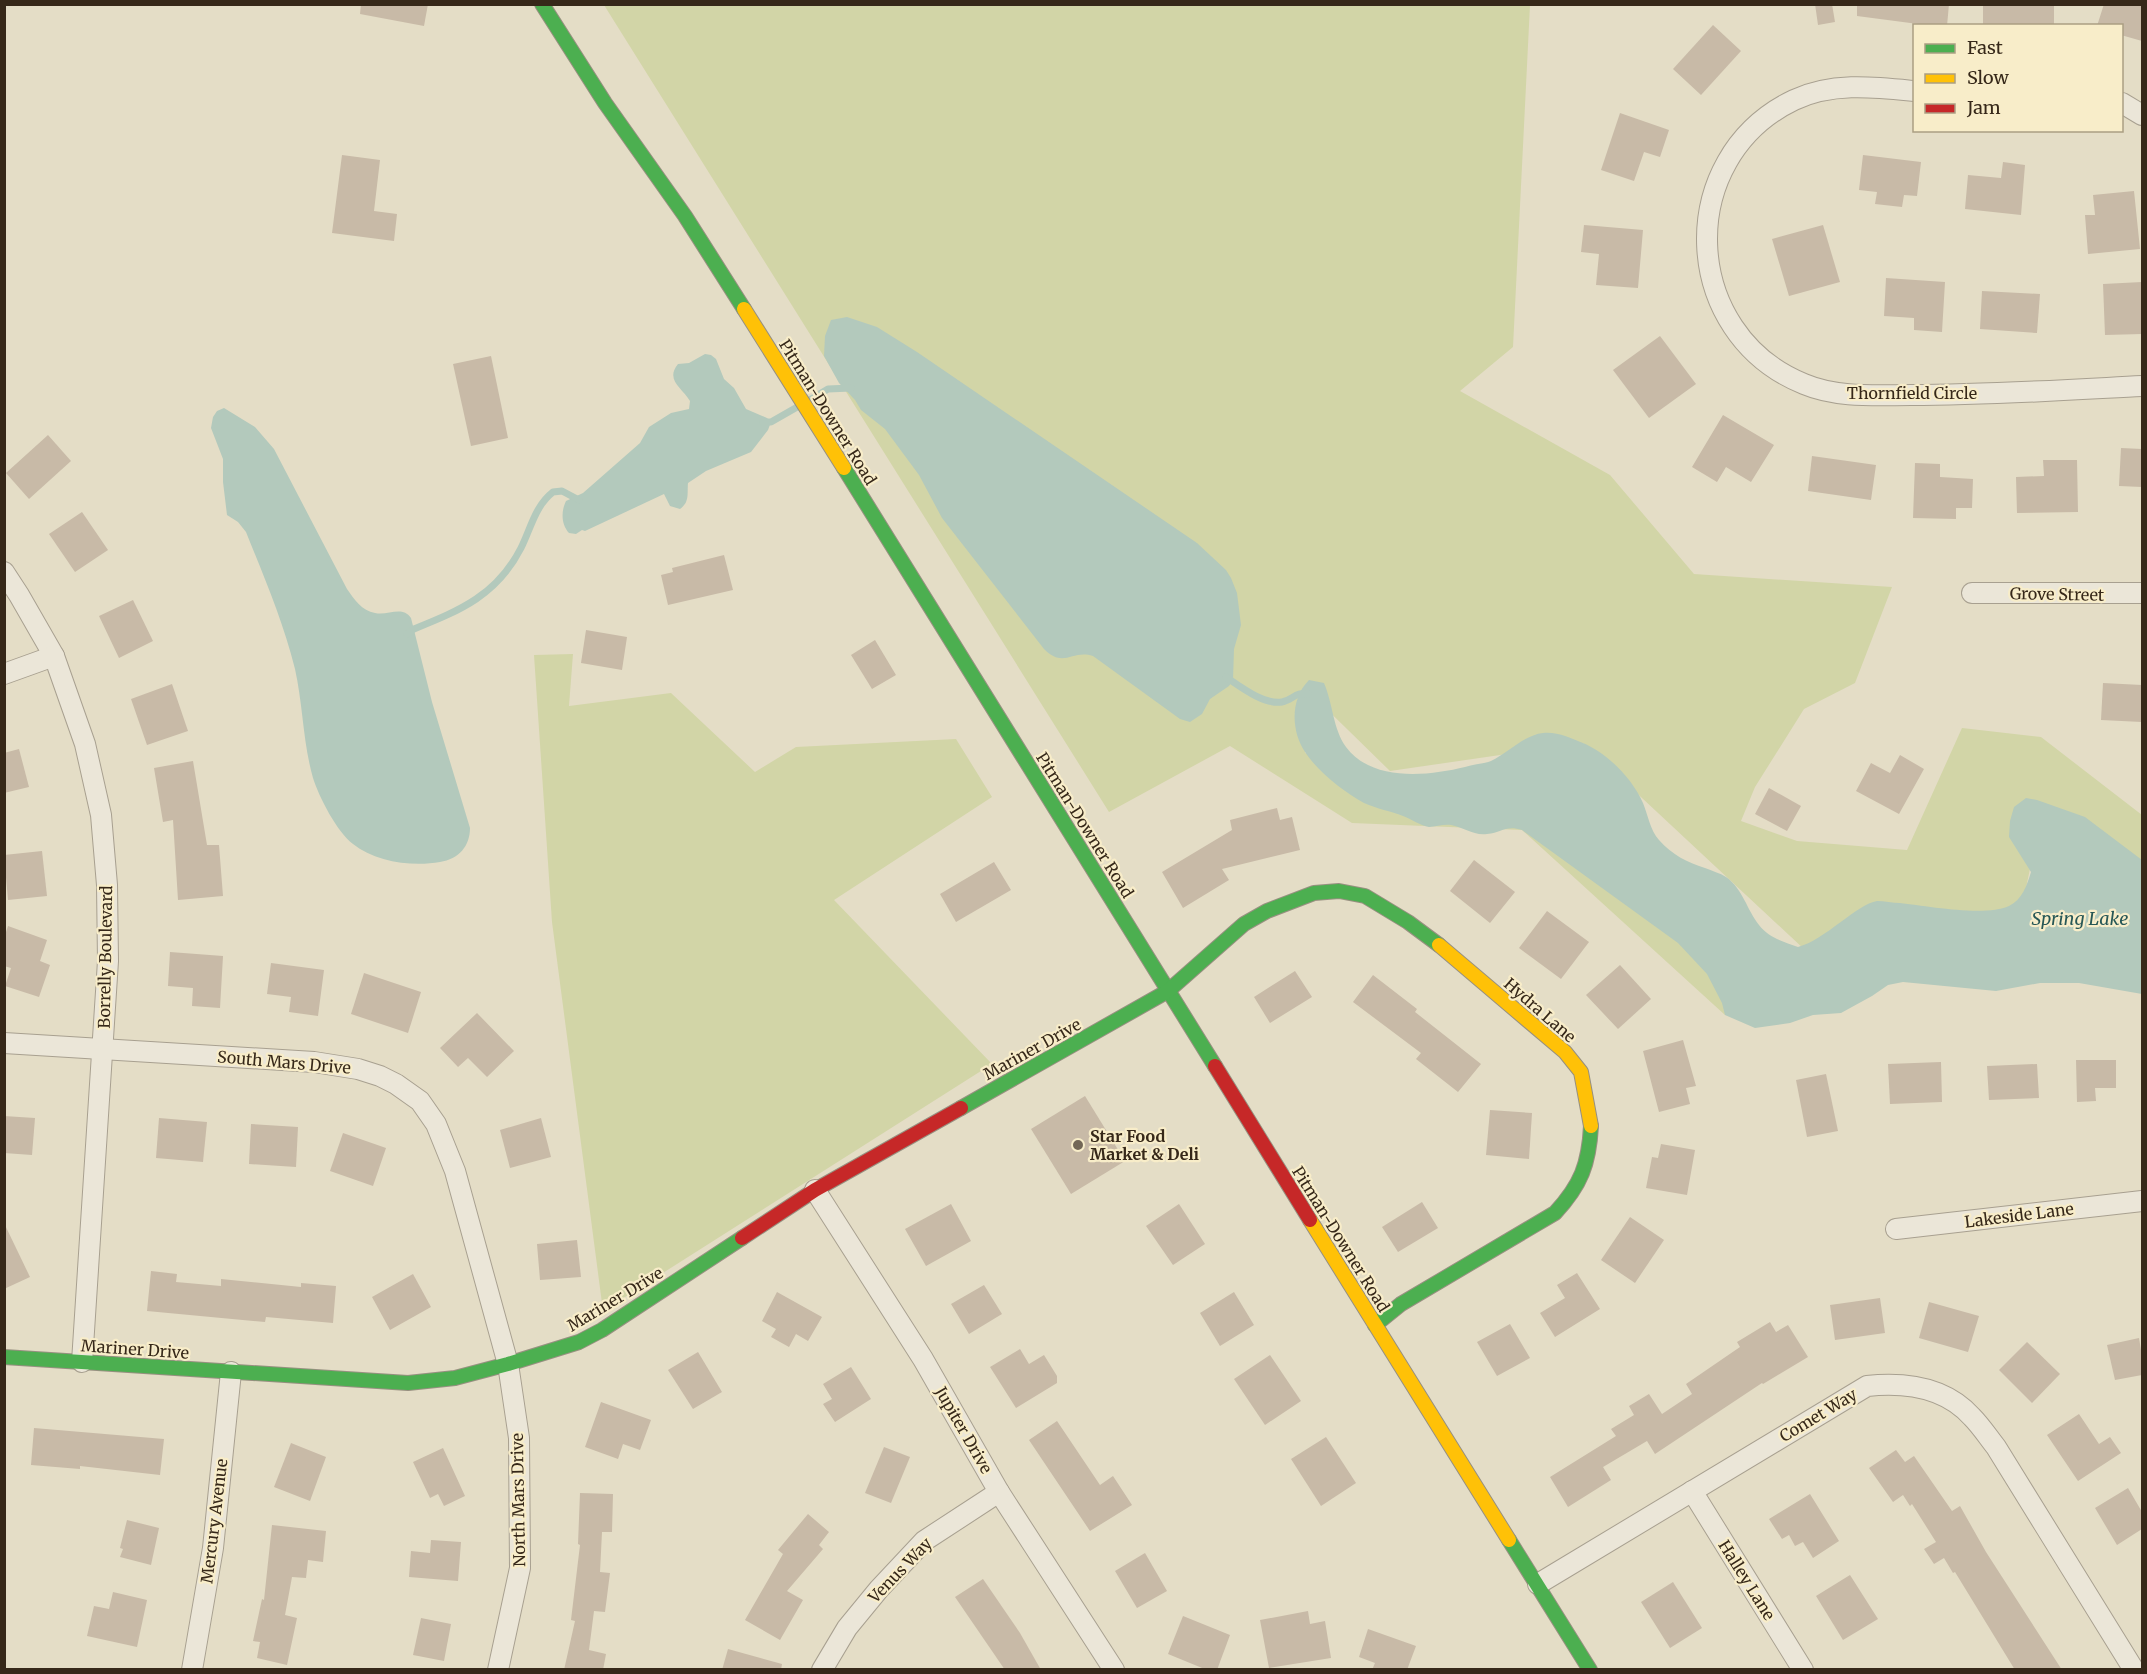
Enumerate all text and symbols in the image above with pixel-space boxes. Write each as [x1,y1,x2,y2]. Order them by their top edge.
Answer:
legend [1913,24,2123,132]
text: Fast [1967,36,2003,59]
text: Slow [1967,66,2010,89]
text: Jam [1966,96,2001,119]
street label: Pitman-Downer Road [775,336,881,489]
street label: Thornfield Circle [1847,383,1977,403]
street label: Grove Street [2010,583,2105,605]
street label: Pitman-Downer Road [1032,749,1138,902]
street label: Borrelly Boulevard [94,885,116,1029]
water label: Spring Lake [2032,907,2128,930]
street label: Hydra Lane [1500,973,1580,1047]
street label: Mariner Drive [980,1014,1084,1084]
street label: South Mars Drive [216,1046,352,1078]
place label: Star Food Market & Deli [1090,1126,1200,1164]
marker: Star Food Market & Deli [1071,1138,1085,1152]
street label: Pitman-Downer Road [1288,1163,1394,1316]
street label: Lakeside Lane [1963,1198,2075,1232]
street label: Mariner Drive [563,1263,667,1335]
street label: Mariner Drive [80,1335,190,1363]
street label: Jupiter Drive [931,1382,997,1477]
street label: Comet Way [1776,1384,1861,1446]
street label: North Mars Drive [507,1433,529,1567]
street label: Mercury Avenue [196,1457,232,1585]
street label: Venus Way [863,1533,936,1607]
street label: Halley Lane [1714,1536,1780,1624]

